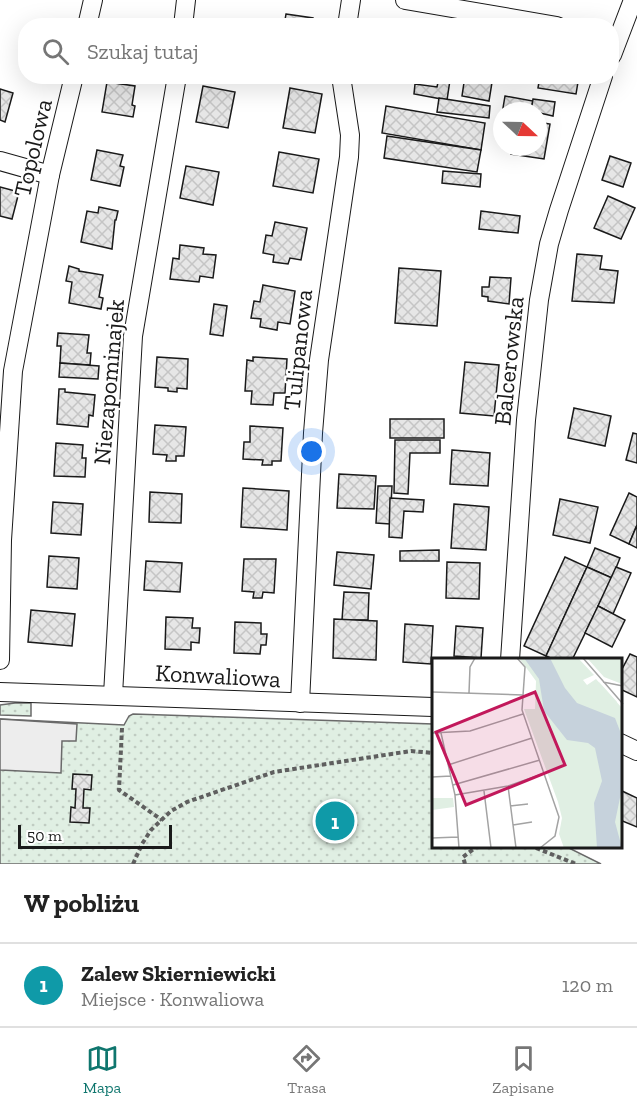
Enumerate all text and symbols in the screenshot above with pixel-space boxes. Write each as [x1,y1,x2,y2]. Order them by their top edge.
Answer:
search box [18,18,619,84]
icon: search [39,35,72,68]
text: Szukaj tutaj [87,38,199,65]
street label: Topolowa [7,96,58,200]
north arrow [493,102,547,156]
street label: Tulipanowa [277,287,318,412]
street label: Balcerowska [487,295,530,427]
street label: Niezapominajek [87,297,130,466]
your location [297,437,326,466]
street label: Konwaliowa [155,658,282,693]
inset map [432,658,622,849]
pin: 1 [316,798,354,844]
scale bar [18,822,172,850]
text: 50 m [27,826,62,845]
text: W pobliżu [24,887,139,919]
text: Zalew Skierniewicki [81,960,276,987]
text: 1 [39,973,48,997]
text: 120 m [562,973,613,997]
text: Miejsce · Konwaliowa [81,987,264,1011]
tab: Mapa [83,1042,121,1097]
tab: Trasa [287,1042,326,1097]
tab: Zapisane [492,1042,554,1097]

